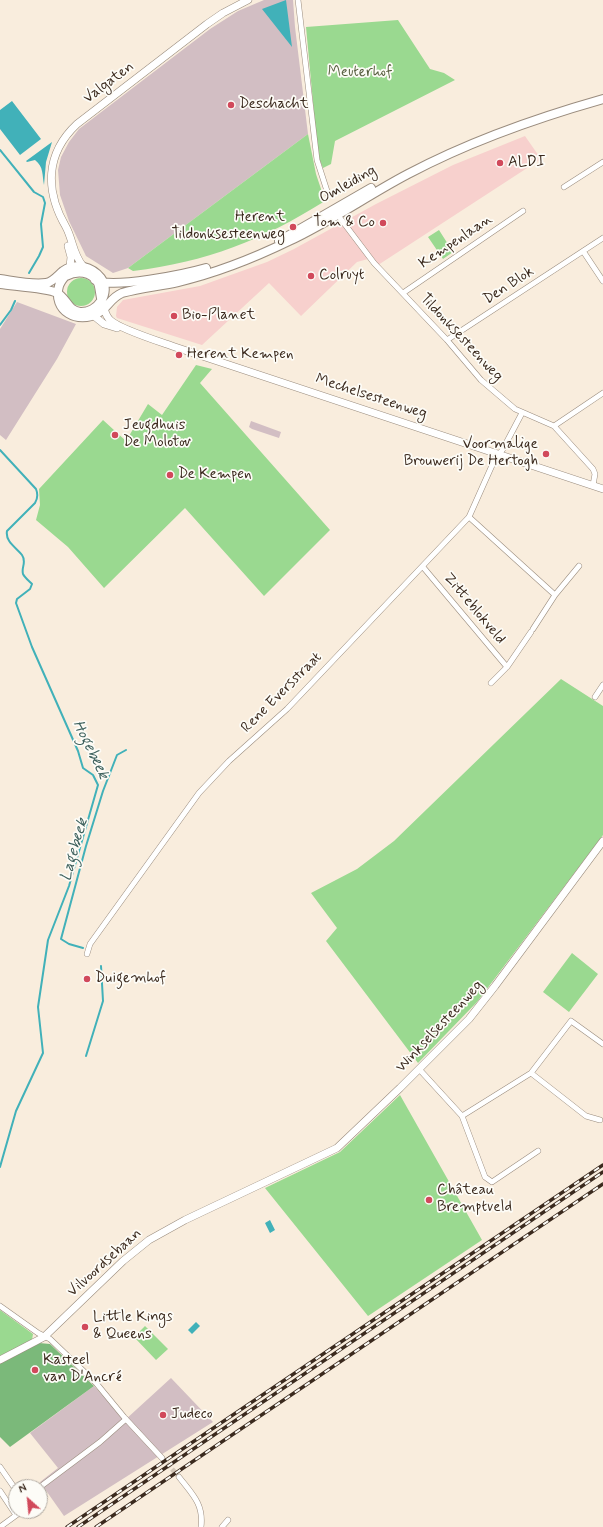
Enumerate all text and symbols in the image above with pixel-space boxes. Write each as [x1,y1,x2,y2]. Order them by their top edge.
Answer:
street label: Valgaten [80,58,138,108]
park label: Meuterhof [328,64,392,82]
place label: Deschacht [239,96,309,114]
marker: Deschacht [226,100,236,110]
place label: ALDI [508,154,545,172]
marker: ALDI [495,158,505,168]
street label: Omleiding [316,162,380,208]
place label: Herent Tildonksesteenweg [171,209,285,244]
street label: Kempenlaan [416,211,496,273]
place label: Tom & Co [313,214,375,232]
marker: Tom & Co [378,218,388,228]
marker: Herent Tildonksesteenweg [288,222,298,232]
street label: Den Blok [480,263,538,309]
place label: Colruyt [319,267,364,285]
marker: Colruyt [306,271,316,281]
street label: Tildonksesteenweg [416,290,506,386]
place label: Bio-Planet [182,307,255,325]
marker: Bio-Planet [169,311,179,321]
place label: Herent Kempen [187,346,294,364]
marker: Herent Kempen [174,350,184,360]
street label: Mechelsesteenweg [313,370,429,424]
place label: Jeugdhuis De Molotov [123,417,191,452]
marker: Jeugdhuis De Molotov [110,430,120,440]
place label: Voormalige Brouwerij De Hertogh [404,436,538,471]
marker: Voormalige Brouwerij De Hertogh [541,449,551,459]
place label: De Kempen [178,466,252,484]
marker: De Kempen [165,470,175,480]
street label: Zitteblokveld [439,570,509,648]
street label: Rene Eversstraat [238,649,326,737]
water label: Hogebeek [67,717,113,783]
water label: Lagebeek [57,817,93,883]
place label: Duigemhof [95,970,166,988]
marker: Duigemhof [82,974,92,984]
street label: Winkselsesteenweg [393,977,487,1077]
place label: Château Bremptveld [437,1182,512,1217]
marker: Château Bremptveld [424,1195,434,1205]
street label: Vilvoordsebaan [64,1225,146,1301]
place label: Little Kings & Queens [93,1309,172,1344]
marker: Little Kings & Queens [80,1322,90,1332]
place label: Kasteel van D'Ancré [43,1352,122,1387]
marker: Kasteel van D'Ancré [30,1365,40,1375]
place label: Judeco [171,1406,212,1424]
marker: Judeco [158,1410,168,1420]
north arrow [8,1479,48,1519]
text: N [17,1481,29,1497]

